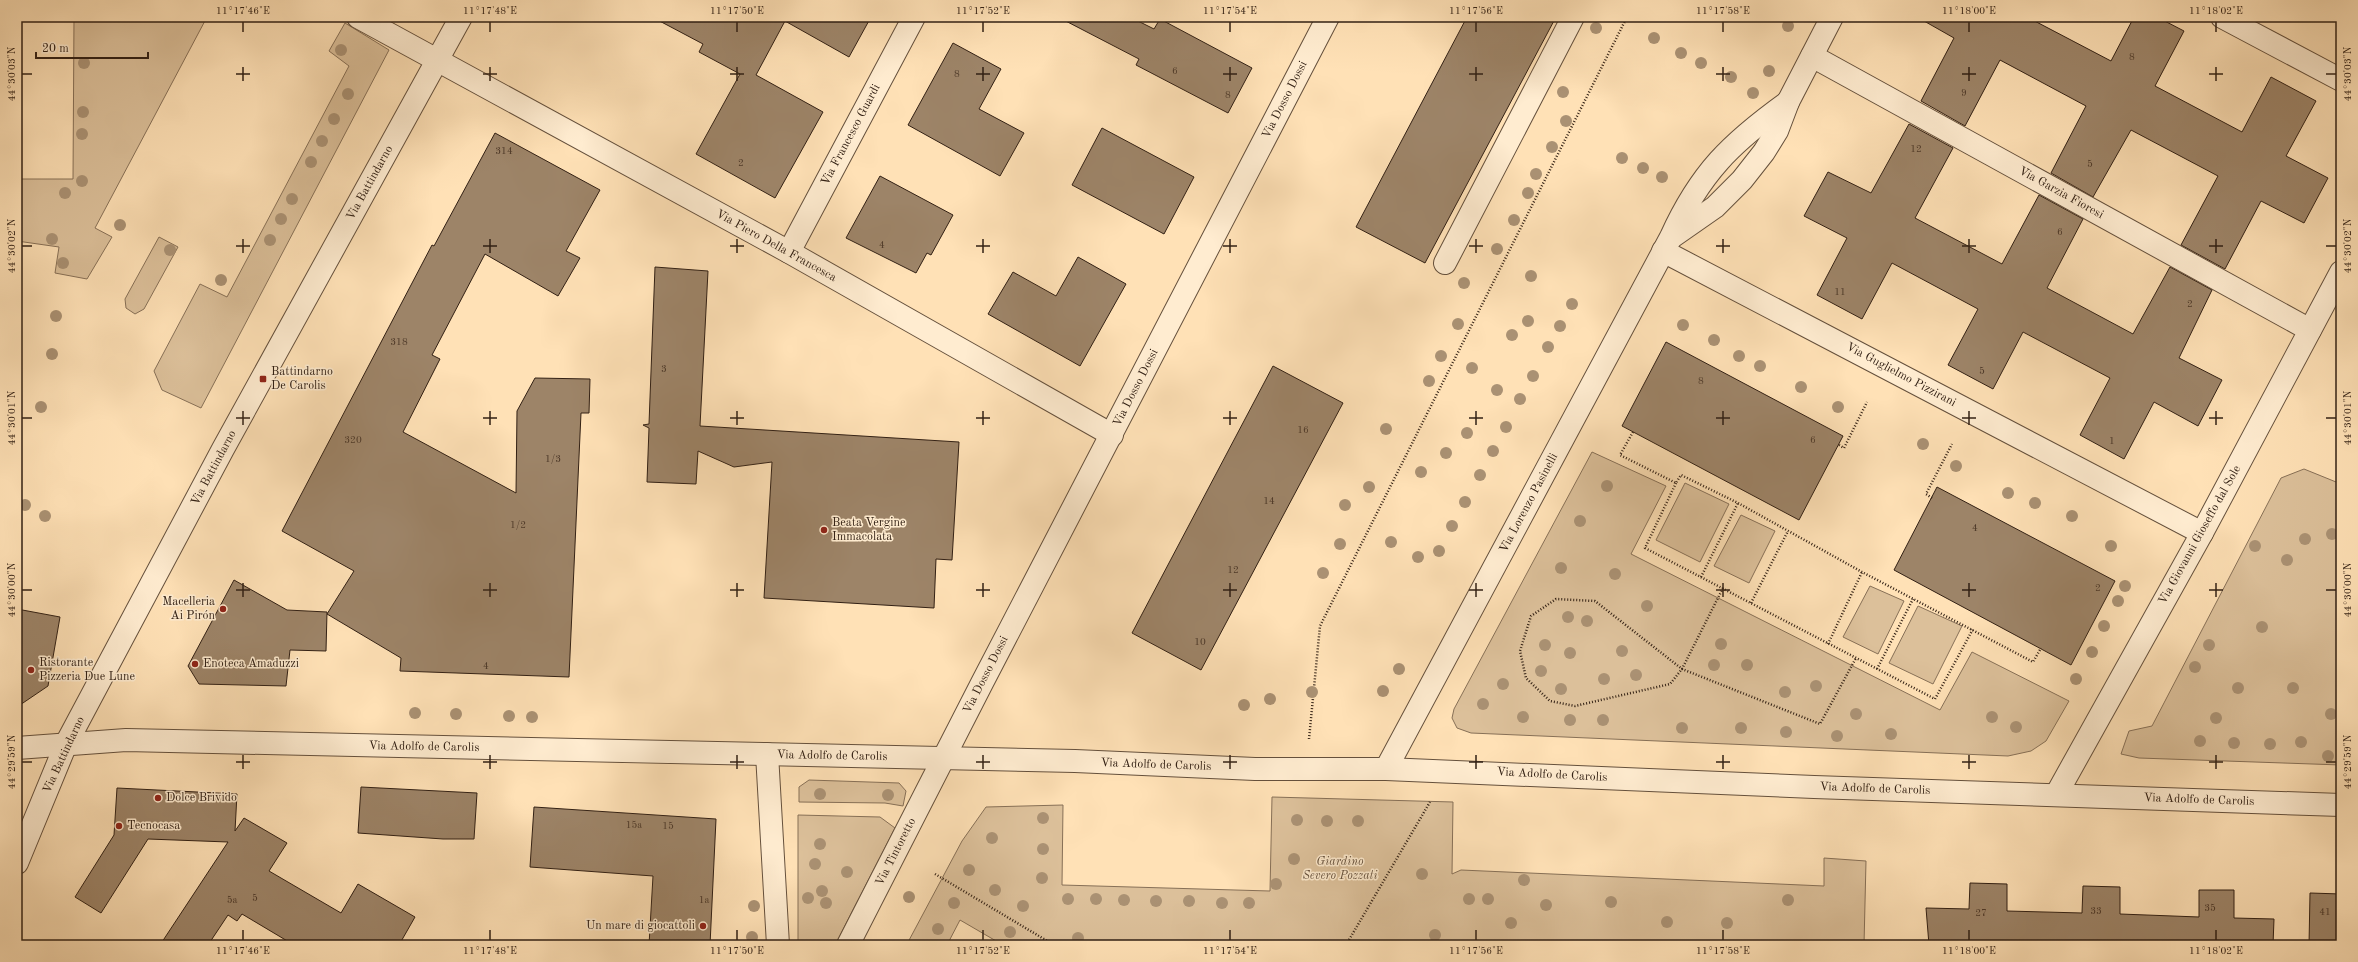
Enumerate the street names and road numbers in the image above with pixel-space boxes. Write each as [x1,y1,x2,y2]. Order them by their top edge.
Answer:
street label: Via Dosso Dossi [1260,59,1310,141]
street label: Via Francesco Guardi [819,82,883,188]
street label: Via Battindarno [345,144,395,222]
street label: Via Garzia Fioresi [2017,165,2105,221]
street label: Via Piero Della Francesca [714,208,838,284]
street label: Via Guglielmo Pizzirani [1844,341,1958,409]
street label: Via Dosso Dossi [1111,347,1161,429]
street label: Via Battindarno [189,428,239,508]
street label: Via Lorenzo Pasinelli [1498,451,1560,555]
street label: Via Giovanni Gioseffo dal Sole [2157,463,2243,606]
street label: Via Dosso Dossi [961,634,1011,716]
street label: Via Battindarno [41,715,87,795]
street label: Via Adolfo de Carolis [368,740,480,754]
street label: Via Adolfo de Carolis [776,749,888,763]
street label: Via Adolfo de Carolis [1100,757,1212,773]
street label: Via Adolfo de Carolis [1496,766,1608,784]
street label: Via Adolfo de Carolis [1819,781,1931,797]
street label: Via Adolfo de Carolis [2143,792,2255,808]
street label: Via Tintoretto [874,816,918,888]

